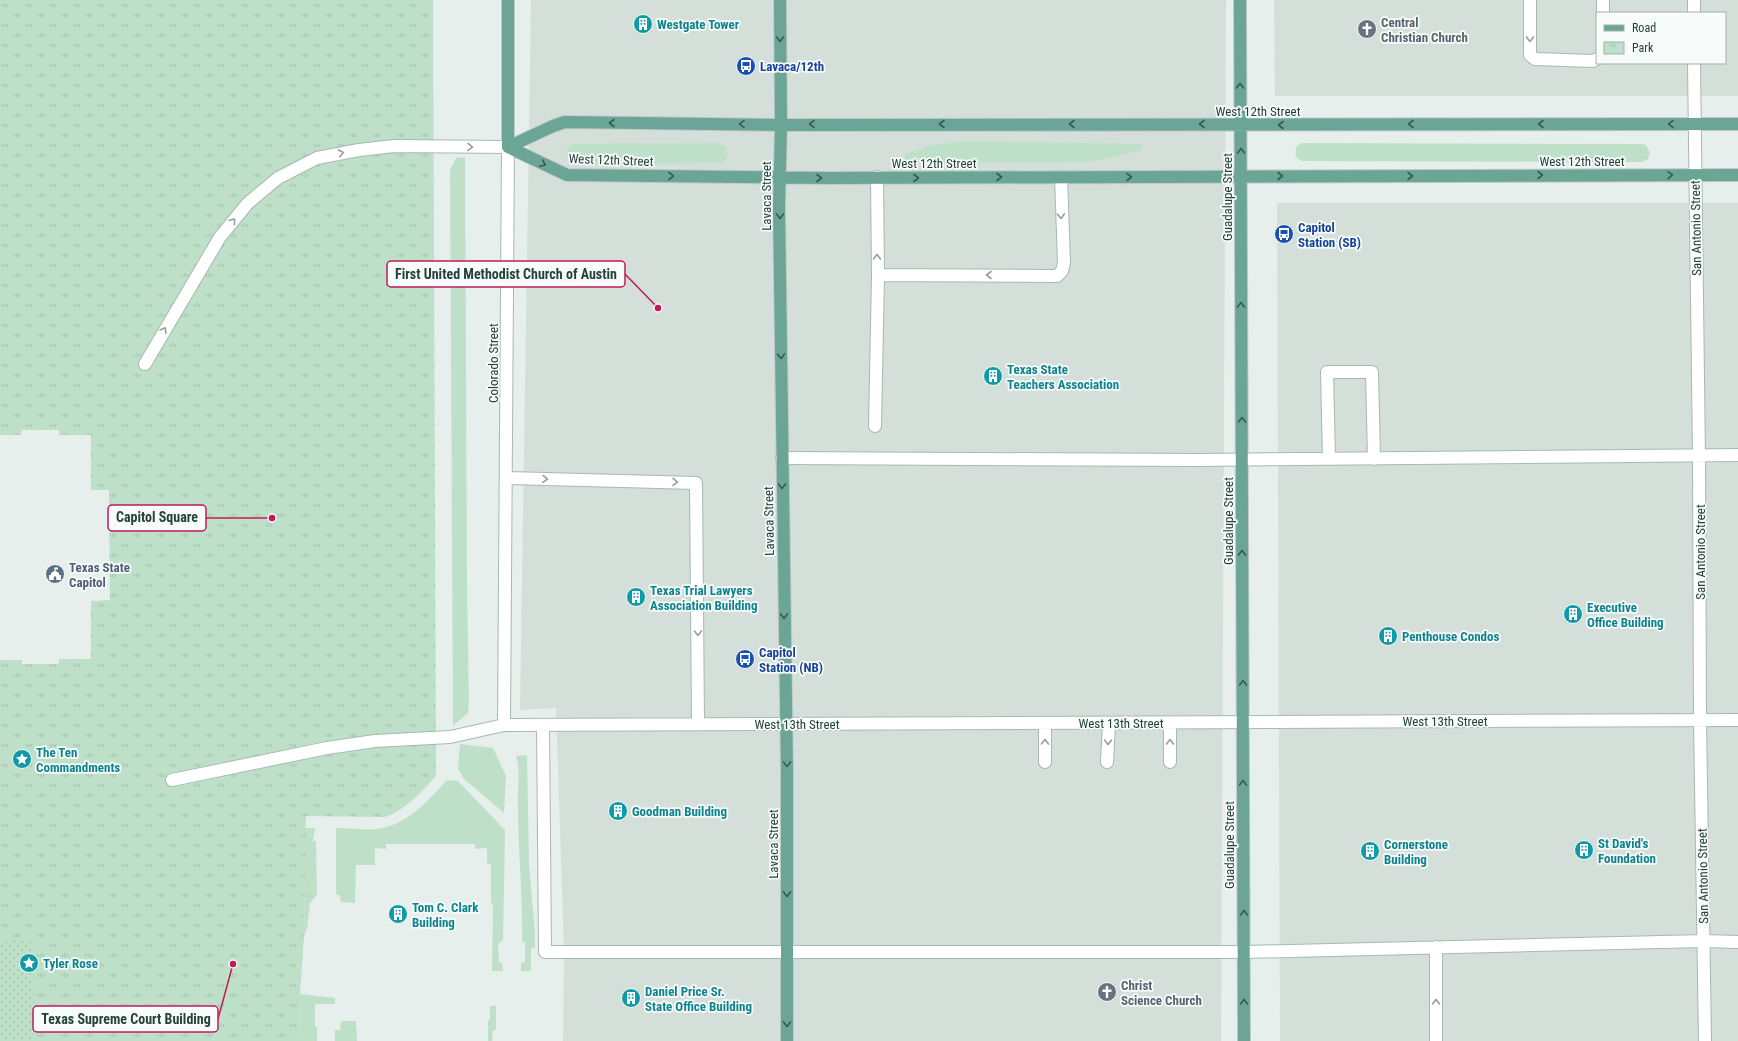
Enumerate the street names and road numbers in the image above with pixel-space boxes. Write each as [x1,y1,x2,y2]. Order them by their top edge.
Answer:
street label: West 12th Street [1216,104,1301,119]
street label: West 12th Street [568,151,654,169]
street label: Guadalupe Street [1220,153,1235,241]
street label: West 12th Street [1540,154,1625,169]
street label: West 12th Street [892,156,977,171]
street label: Lavaca Street [759,161,774,231]
street label: San Antonio Street [1688,180,1704,276]
street label: Colorado Street [486,323,501,403]
street label: Guadalupe Street [1221,477,1236,565]
street label: Lavaca Street [761,486,777,556]
street label: San Antonio Street [1693,504,1708,600]
street label: West 13th Street [1403,714,1488,729]
street label: West 13th Street [1079,716,1164,731]
street label: West 13th Street [755,717,840,732]
street label: Guadalupe Street [1222,801,1237,889]
street label: Lavaca Street [766,809,781,879]
street label: San Antonio Street [1695,828,1711,924]

